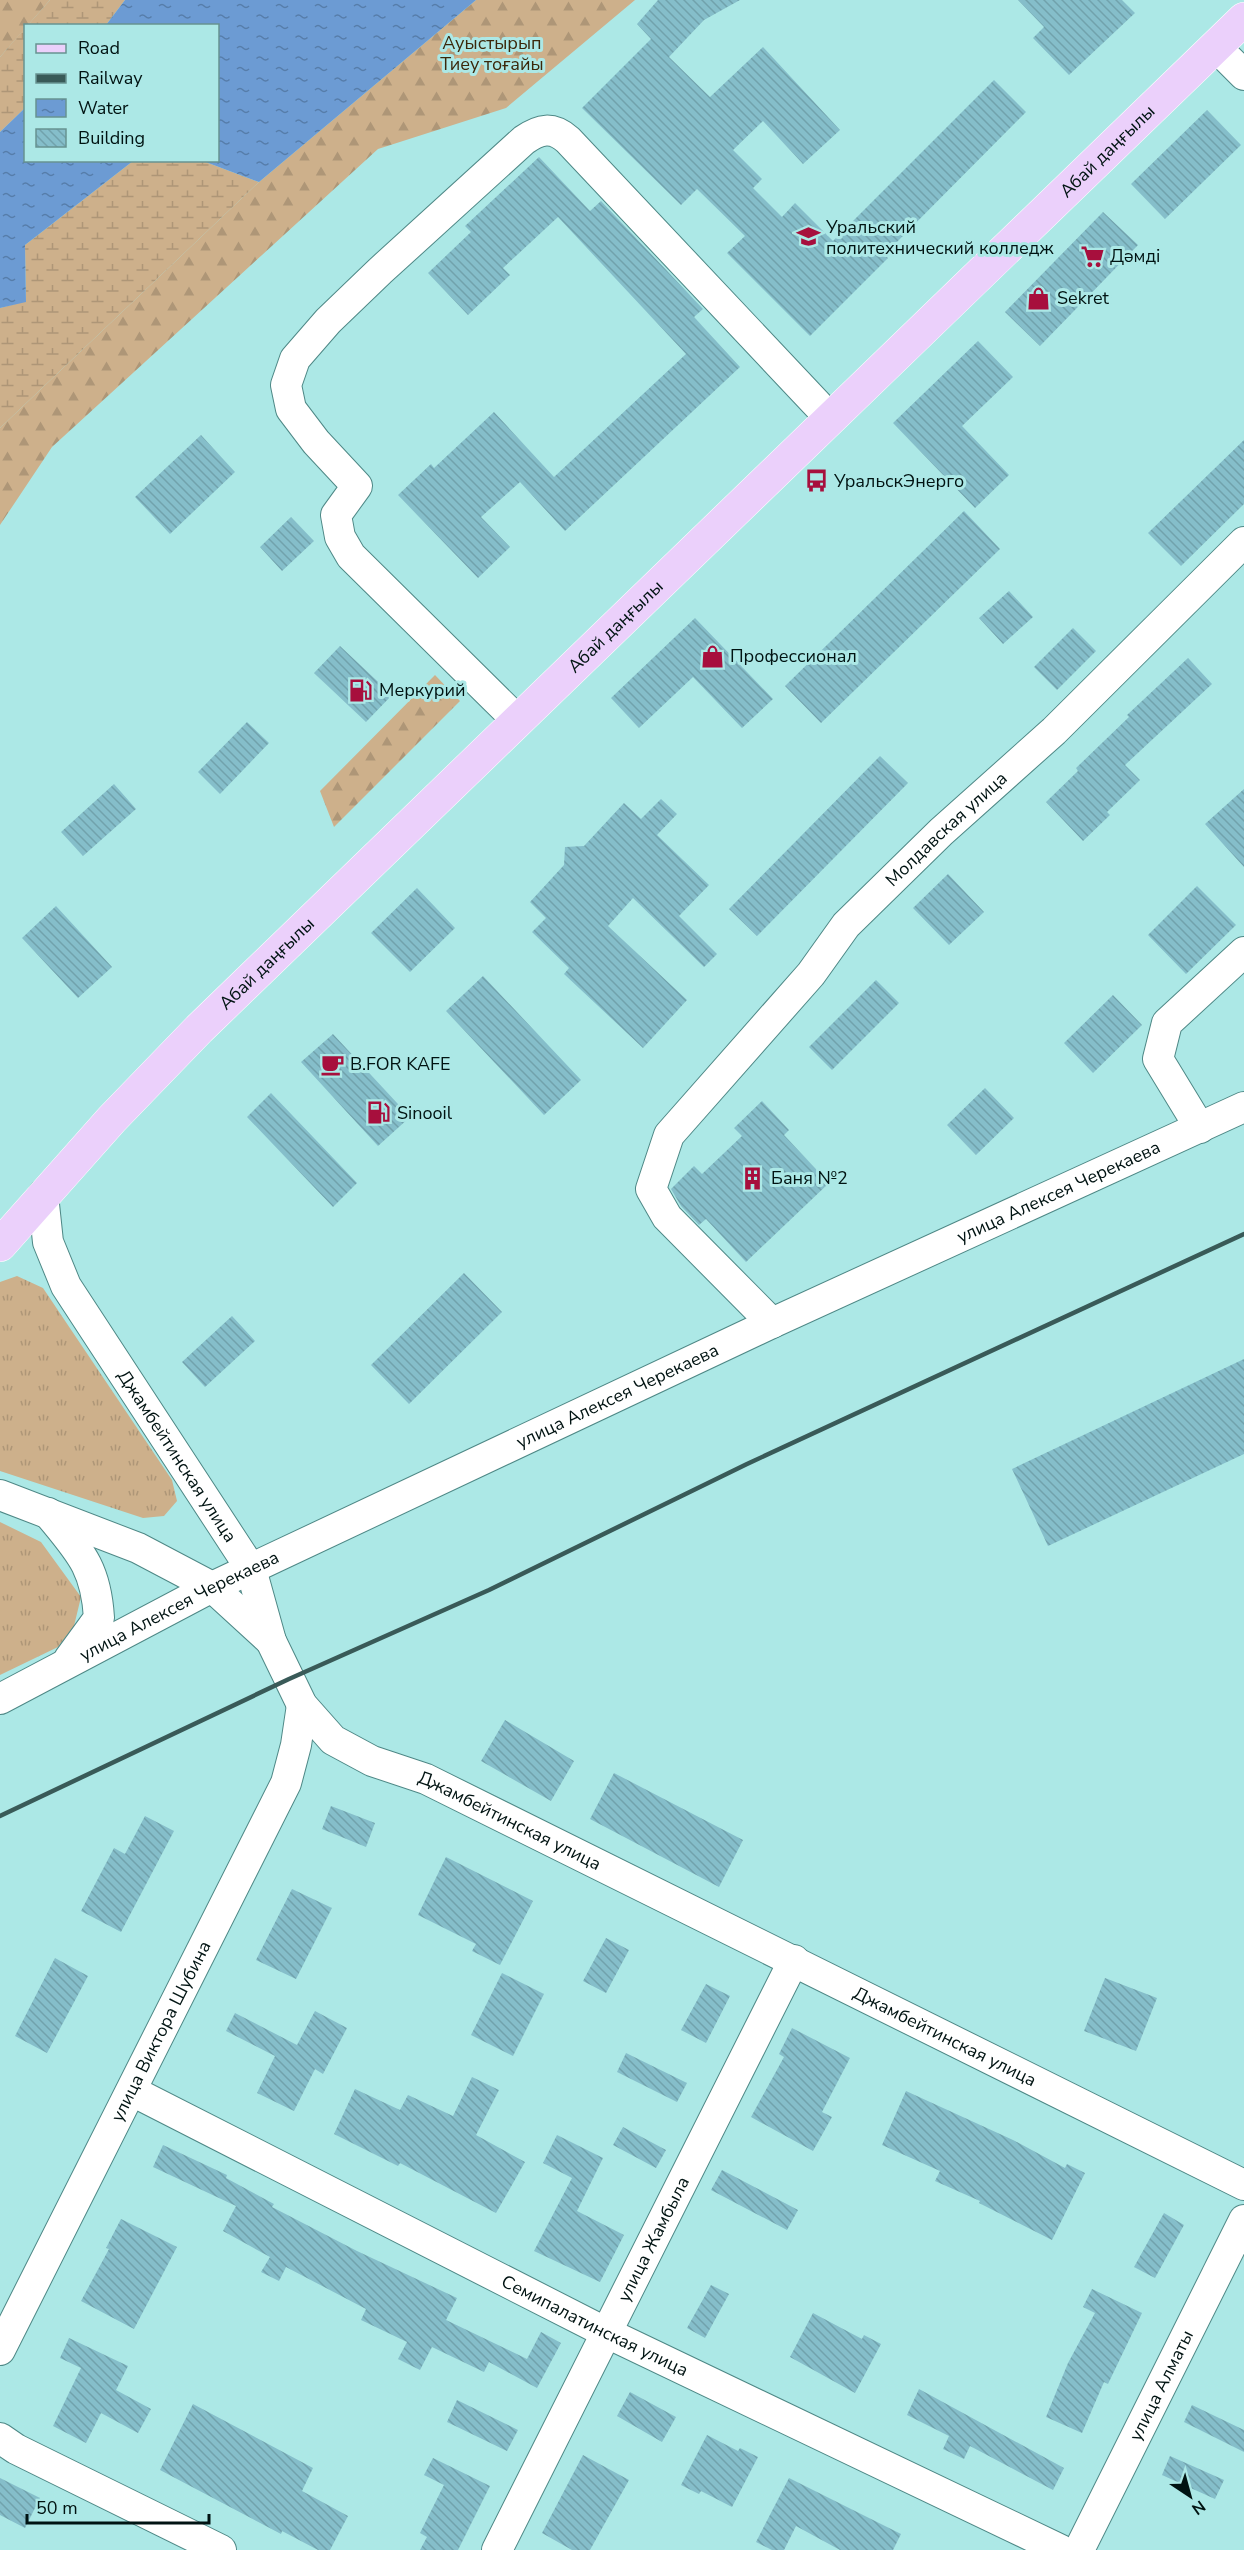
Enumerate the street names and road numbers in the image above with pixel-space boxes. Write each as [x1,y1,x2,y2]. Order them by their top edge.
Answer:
street label: Абай даңғылы [1054,99,1160,203]
street label: Абай даңғылы [563,575,668,678]
street label: Молдавская улица [880,766,1012,892]
street label: Абай даңғылы [214,912,320,1015]
street label: улица Алексея Черекаева [953,1135,1164,1249]
street label: улица Алексея Черекаева [512,1338,723,1454]
street label: Джамбейтинская улица [112,1365,242,1547]
street label: улица Алексея Черекаева [75,1545,283,1667]
street label: Джамбейтинская улица [415,1765,605,1876]
street label: улица Виктора Шубина [105,1937,216,2126]
street label: Джамбейтинская улица [849,1981,1041,2092]
street label: улица Жамбыла [612,2172,695,2306]
street label: Семипалатинская улица [497,2269,692,2382]
street label: улица Алматы [1123,2326,1199,2445]

